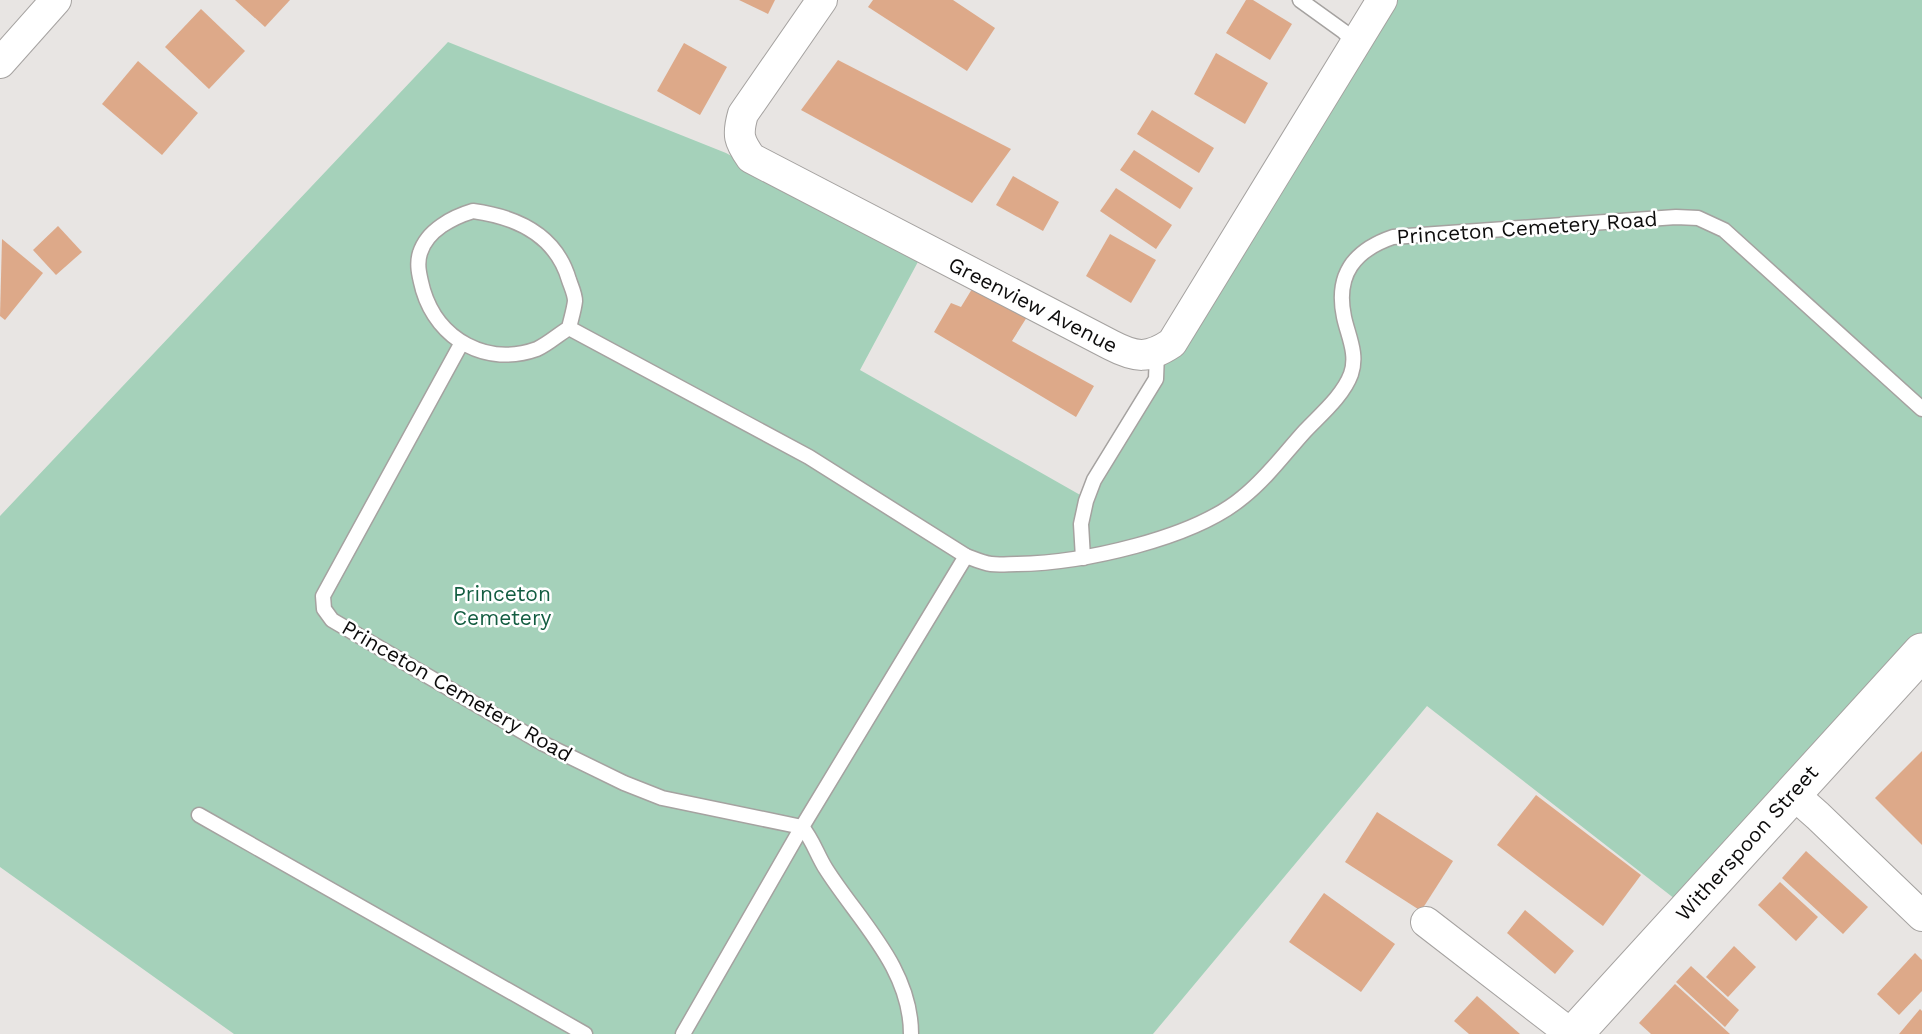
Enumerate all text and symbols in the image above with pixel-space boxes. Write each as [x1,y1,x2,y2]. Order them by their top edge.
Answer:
street label: Princeton Cemetery Road [1396,206,1658,249]
street label: Greenview Avenue [944,251,1122,358]
park label: Princeton Cemetery [453,581,551,630]
street label: Princeton Cemetery Road [338,614,577,767]
street label: Witherspoon Street [1670,760,1823,926]

